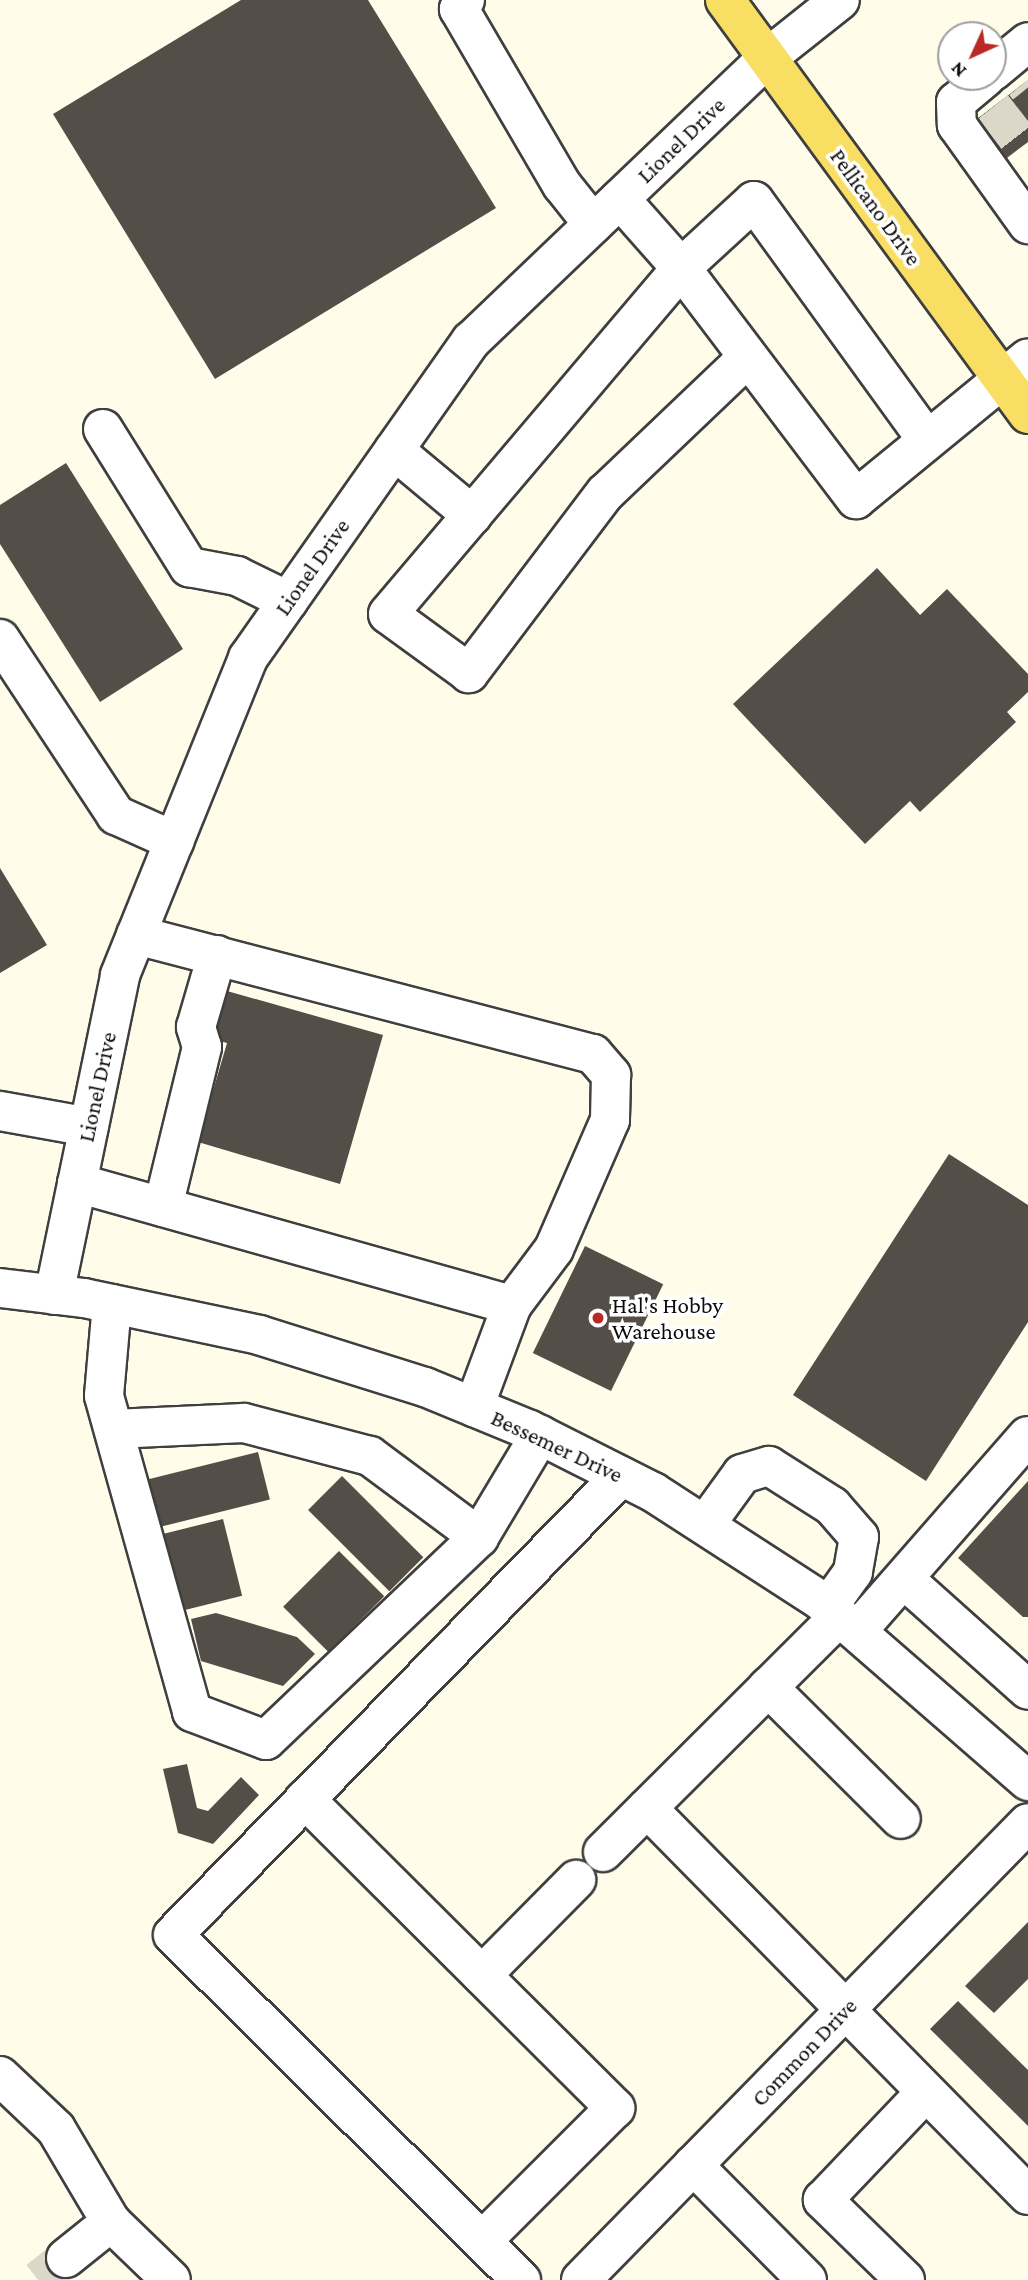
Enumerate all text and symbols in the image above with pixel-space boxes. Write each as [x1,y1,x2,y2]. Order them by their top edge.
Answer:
north arrow [937,21,1007,91]
text: N [946,58,970,82]
street label: Lionel Drive [631,91,731,189]
street label: Pellicano Drive [824,143,928,271]
street label: Lionel Drive [269,513,355,621]
street label: Lionel Drive [72,1029,122,1145]
place label: Hal's Hobby Warehouse [612,1291,723,1345]
marker: Hal's Hobby Warehouse [590,1310,606,1326]
street label: Bessemer Drive [487,1403,627,1489]
street label: Common Drive [745,1992,863,2112]

